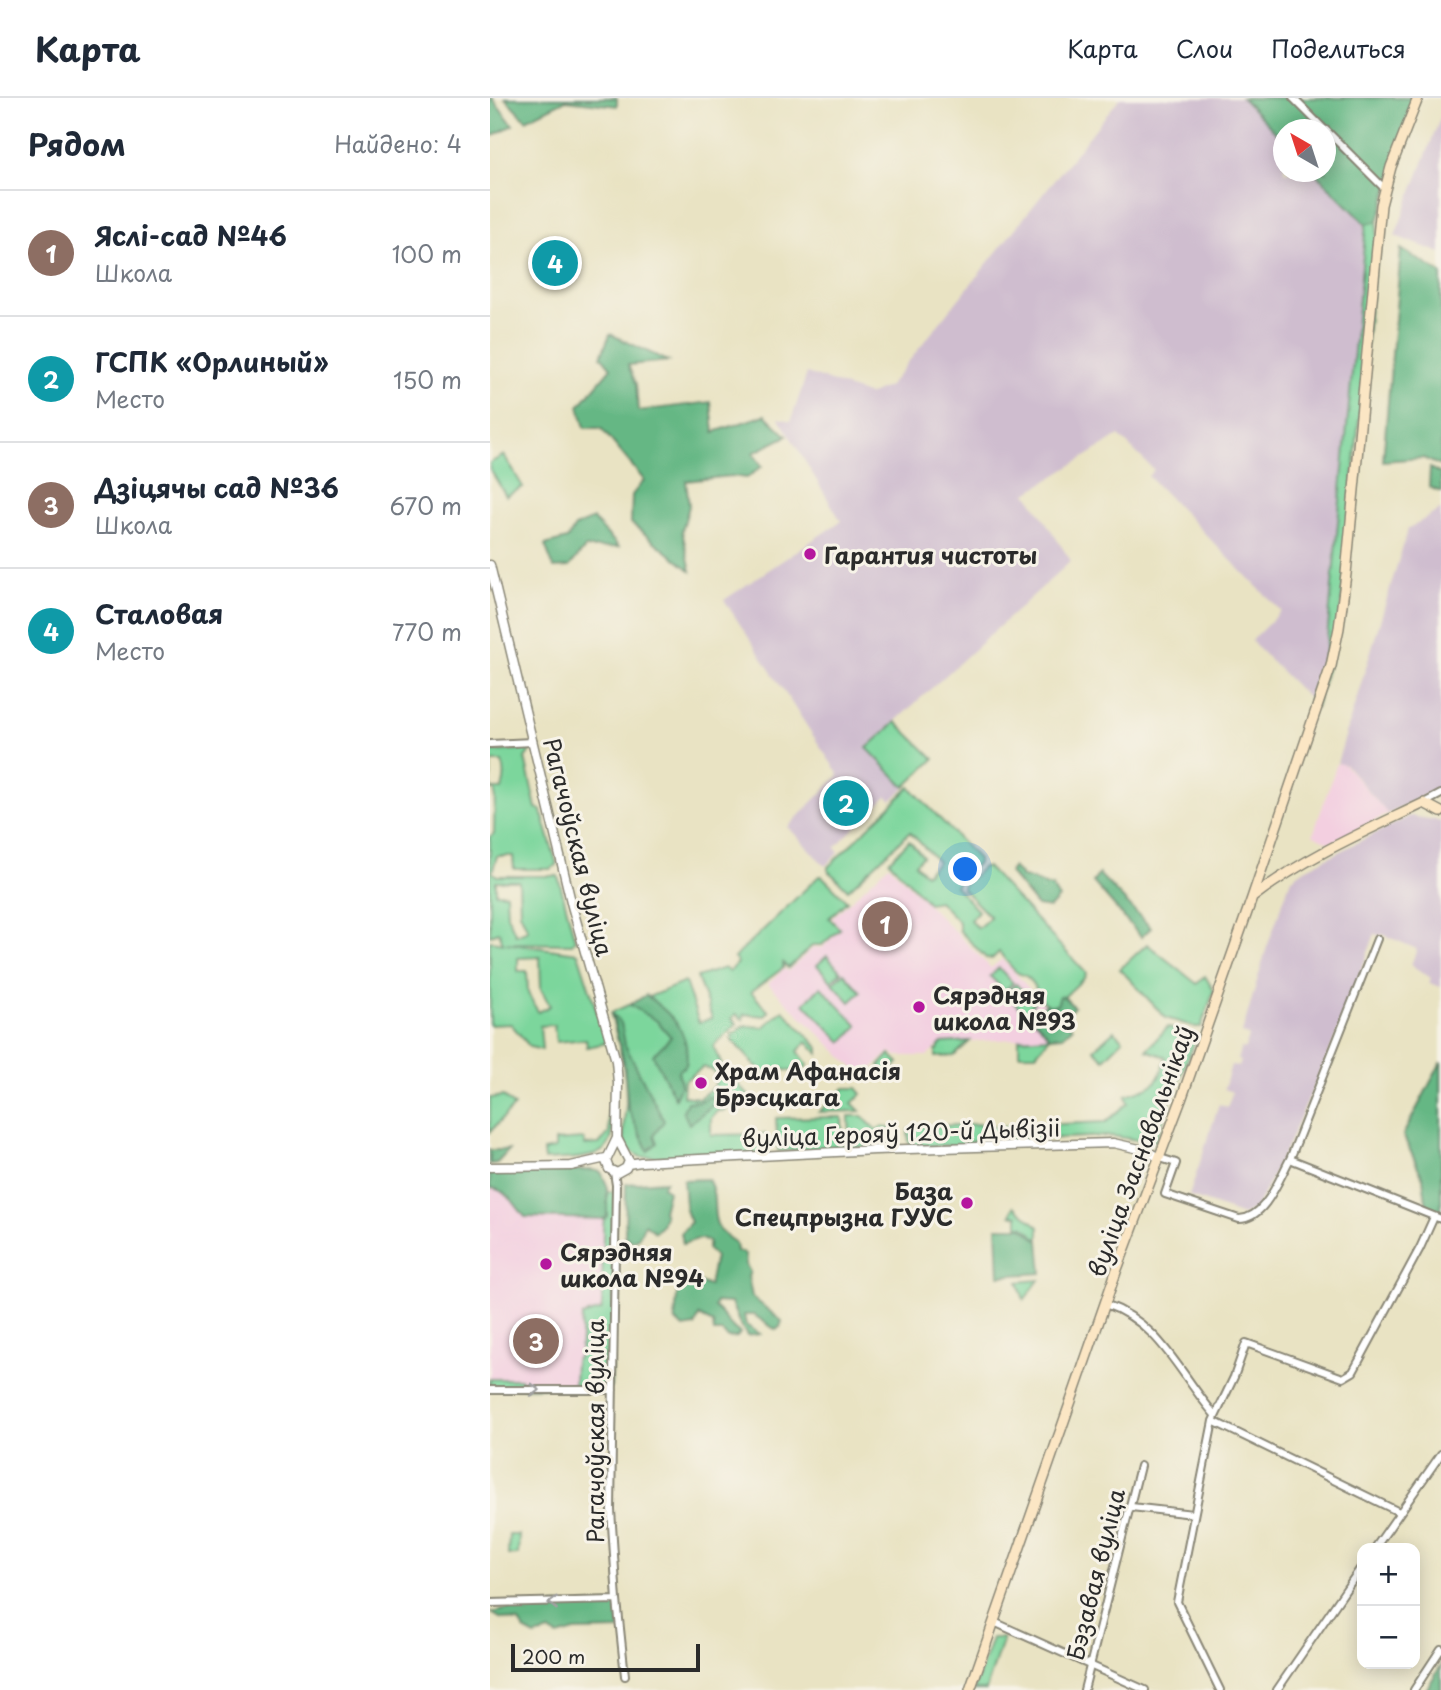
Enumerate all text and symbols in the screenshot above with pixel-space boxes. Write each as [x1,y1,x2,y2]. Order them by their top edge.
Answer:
text: Карта [35,23,141,73]
text: Карта [1067,30,1138,66]
text: Слои [1176,30,1233,66]
text: Поделиться [1271,30,1406,66]
north arrow [1273,119,1336,182]
text: Рядом [28,121,126,166]
text: Найдено: 4 [334,126,462,161]
text: Яслі-сад №46 [95,216,287,255]
text: 1 [46,236,57,271]
text: 100 m [392,236,462,271]
pin: 4 [532,237,578,289]
text: Школа [95,255,172,290]
text: ГСПК «Орлиный» [95,342,328,381]
text: 2 [43,362,59,397]
text: 150 m [393,362,462,397]
text: Место [95,381,165,416]
text: Дзіцячы сад №36 [95,468,339,507]
text: 3 [43,488,59,523]
text: 670 m [390,488,462,523]
text: Школа [95,507,172,542]
place label: Гарантия чистоты [824,537,1037,572]
marker: Гарантия чистоты [802,546,818,562]
text: Сталовая [95,594,223,633]
text: 4 [43,614,59,649]
text: 770 m [392,614,462,649]
text: Место [95,633,165,668]
street label: Рагачоўская вуліца [535,734,623,960]
pin: 2 [823,777,869,829]
your location [948,852,982,886]
pin: 1 [862,898,908,950]
place label: Сярэдняя школа №93 [933,977,1076,1038]
marker: Сярэдняя школа №93 [911,999,927,1015]
street label: вуліца Заснавальнікаў [1078,1020,1202,1282]
place label: Храм Афанасія Брэсцкага [715,1053,901,1114]
marker: Храм Афанасія Брэсцкага [693,1075,709,1091]
street label: вуліца Герояў 120-й Дывізіі [741,1109,1061,1155]
place label: База Спецпрызна ГУУС [735,1173,953,1234]
marker: База Спецпрызна ГУУС [959,1195,975,1211]
place label: Сярэдняя школа №94 [560,1234,704,1295]
marker: Сярэдняя школа №94 [538,1256,554,1272]
pin: 3 [513,1315,559,1367]
street label: Рагачоўская вуліца [577,1319,612,1543]
one-way arrow [530,1382,540,1398]
street label: Бэзавая вуліца [1057,1485,1133,1663]
map controls [1357,1543,1420,1669]
button: + [1357,1543,1420,1606]
one-way arrow [548,1595,558,1611]
button: − [1357,1606,1420,1669]
scale bar [511,1641,700,1673]
text: 200 m [522,1642,585,1670]

